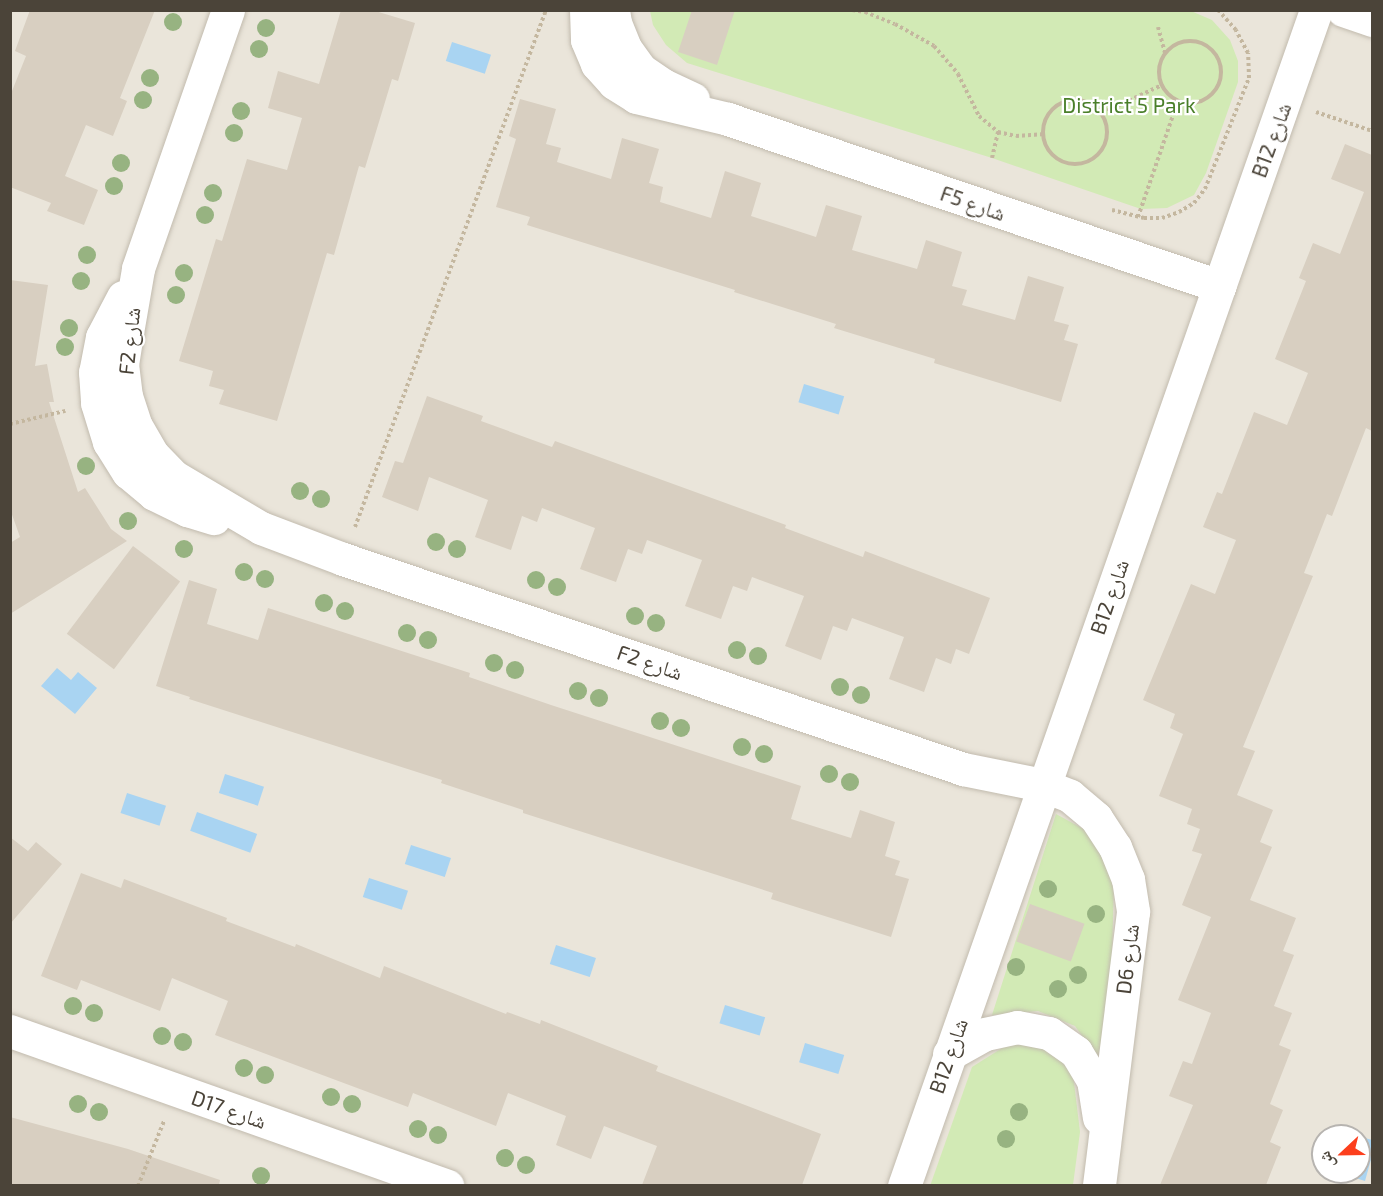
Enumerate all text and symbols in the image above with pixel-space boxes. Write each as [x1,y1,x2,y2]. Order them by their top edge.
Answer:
park label: District 5 Park [1062,92,1196,118]
street label: B12 شارع [1246,99,1296,181]
street label: F5 شارع [937,180,1009,226]
street label: F2 شارع [113,306,145,376]
street label: B12 شارع [1084,556,1134,638]
street label: F2 شارع [614,639,686,685]
street label: D6 شارع [1110,922,1144,996]
street label: B12 شارع [923,1015,973,1097]
street label: D17 شارع [188,1084,270,1134]
north arrow [1311,1124,1371,1184]
text: ش [1314,1149,1338,1172]

